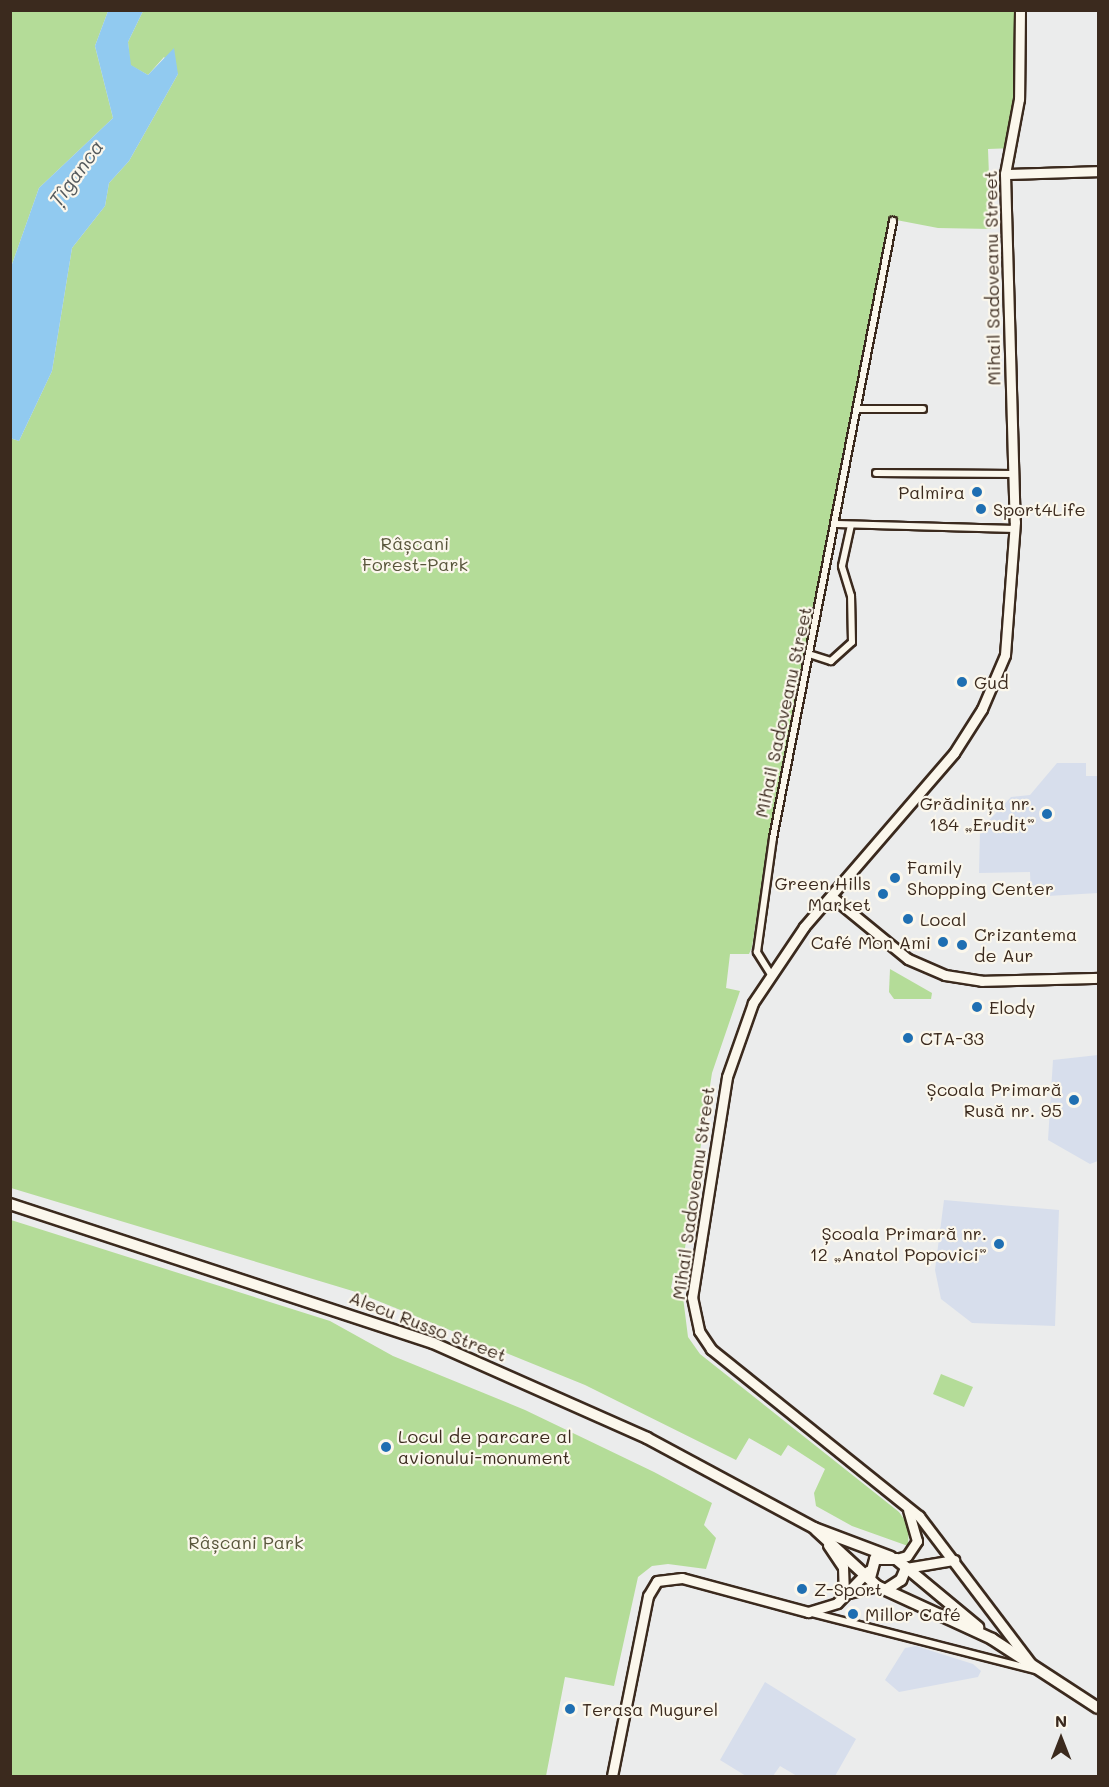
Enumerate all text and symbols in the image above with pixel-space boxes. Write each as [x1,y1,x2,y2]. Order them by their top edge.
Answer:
water label: Țîganca [44,135,108,211]
street label: Mihail Sadoveanu Street [979,170,1005,386]
place label: Palmira [898,481,965,503]
marker: Palmira [970,485,984,499]
place label: Sport4Life [993,498,1086,520]
marker: Sport4Life [974,502,988,516]
park label: Râșcani Forest-Park [362,533,468,576]
street label: Mihail Sadoveanu Street [750,605,816,819]
place label: Gud [974,671,1009,693]
marker: Gud [955,675,969,689]
place label: Grădinița nr. 184 „Erudit” [920,793,1035,836]
marker: Grădinița nr. 184 „Erudit” [1040,807,1054,821]
place label: Family Shopping Center [907,857,1054,900]
marker: Family Shopping Center [888,871,902,885]
place label: Green Hills Market [774,873,871,916]
marker: Green Hills Market [876,887,890,901]
place label: Local [920,908,966,930]
marker: Local [901,912,915,926]
place label: Crizantema de Aur [974,924,1077,966]
place label: Café Mon Ami [811,931,931,953]
marker: Café Mon Ami [936,935,950,949]
marker: Crizantema de Aur [955,938,969,952]
place label: Elody [989,996,1035,1018]
marker: Elody [970,1000,984,1014]
place label: CTA-33 [920,1027,984,1049]
marker: CTA-33 [901,1031,915,1045]
place label: Școala Primară Rusă nr. 95 [927,1079,1062,1122]
street label: Mihail Sadoveanu Street [667,1085,719,1301]
marker: Școala Primară Rusă nr. 95 [1067,1093,1081,1107]
place label: Școala Primară nr. 12 „Anatol Popovici” [810,1223,987,1266]
marker: Școala Primară nr. 12 „Anatol Popovici” [992,1237,1006,1251]
street label: Alecu Russo Street [346,1286,510,1366]
place label: Locul de parcare al avionului-monument [398,1426,572,1468]
marker: Locul de parcare al avionului-monument [379,1440,393,1454]
park label: Râșcani Park [188,1531,304,1553]
place label: Z-Sport [814,1578,883,1600]
marker: Z-Sport [795,1582,809,1596]
place label: Millor Café [865,1603,961,1625]
marker: Millor Café [846,1607,860,1621]
place label: Terasa Mugurel [582,1698,718,1720]
marker: Terasa Mugurel [563,1702,577,1716]
north arrow [1031,1709,1091,1769]
text: N [1055,1710,1067,1731]

